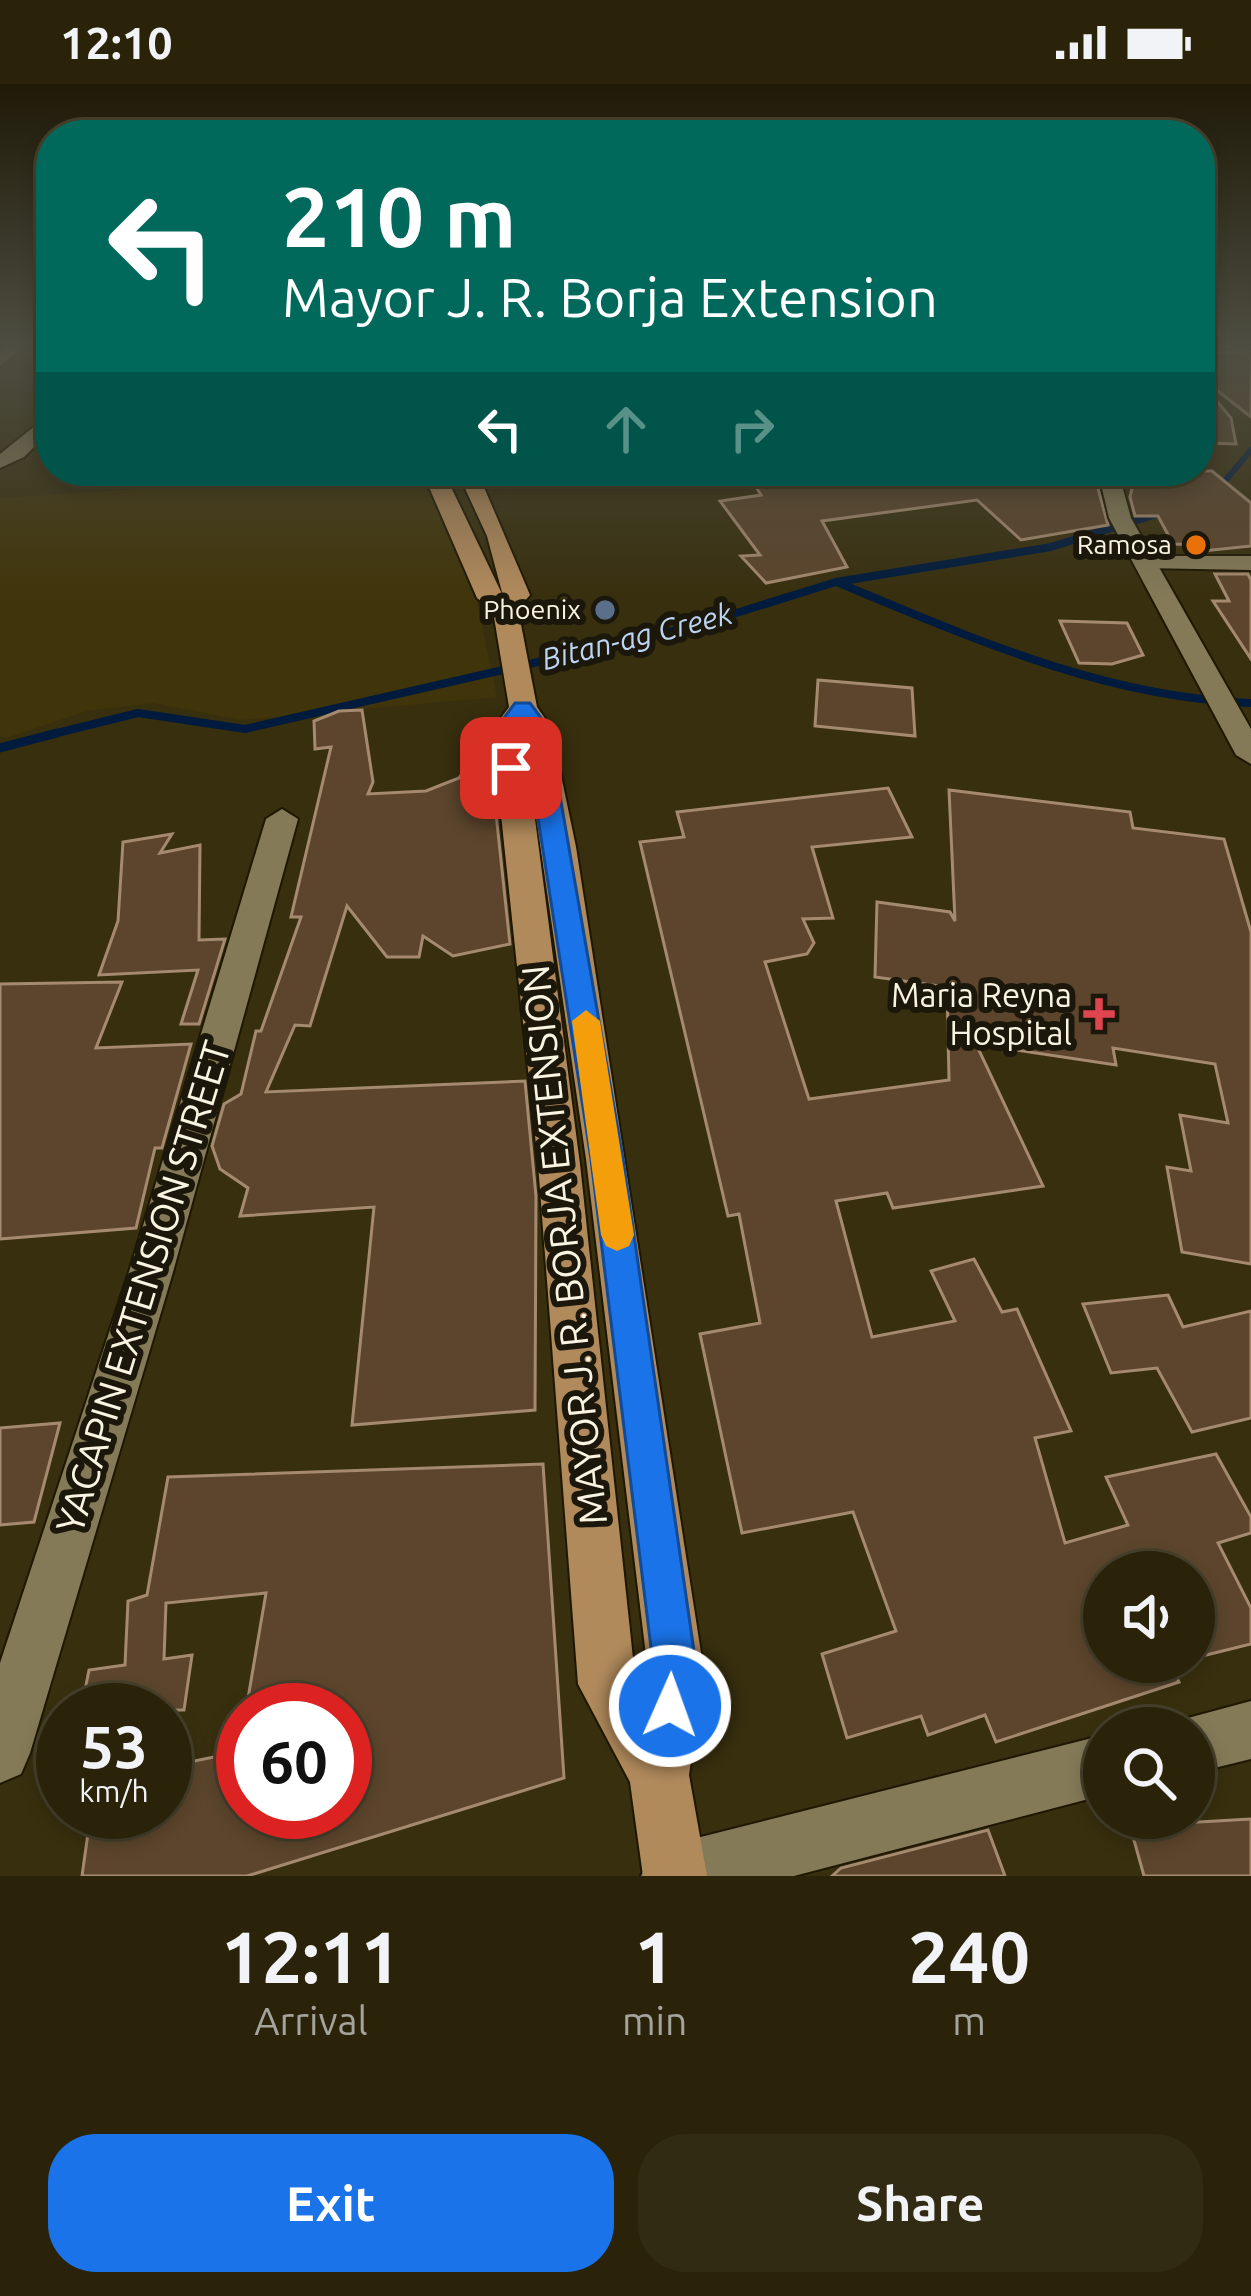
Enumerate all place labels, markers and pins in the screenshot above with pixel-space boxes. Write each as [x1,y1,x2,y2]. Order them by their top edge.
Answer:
place label: Ramosa [1077,529,1172,559]
marker: Ramosa [1183,532,1209,558]
place label: Phoenix [483,594,581,624]
marker: Phoenix [592,597,618,623]
pin [460,717,562,819]
place label: Maria Reyna Hospital [891,976,1072,1051]
marker: Maria Reyna Hospital [1083,998,1115,1030]

